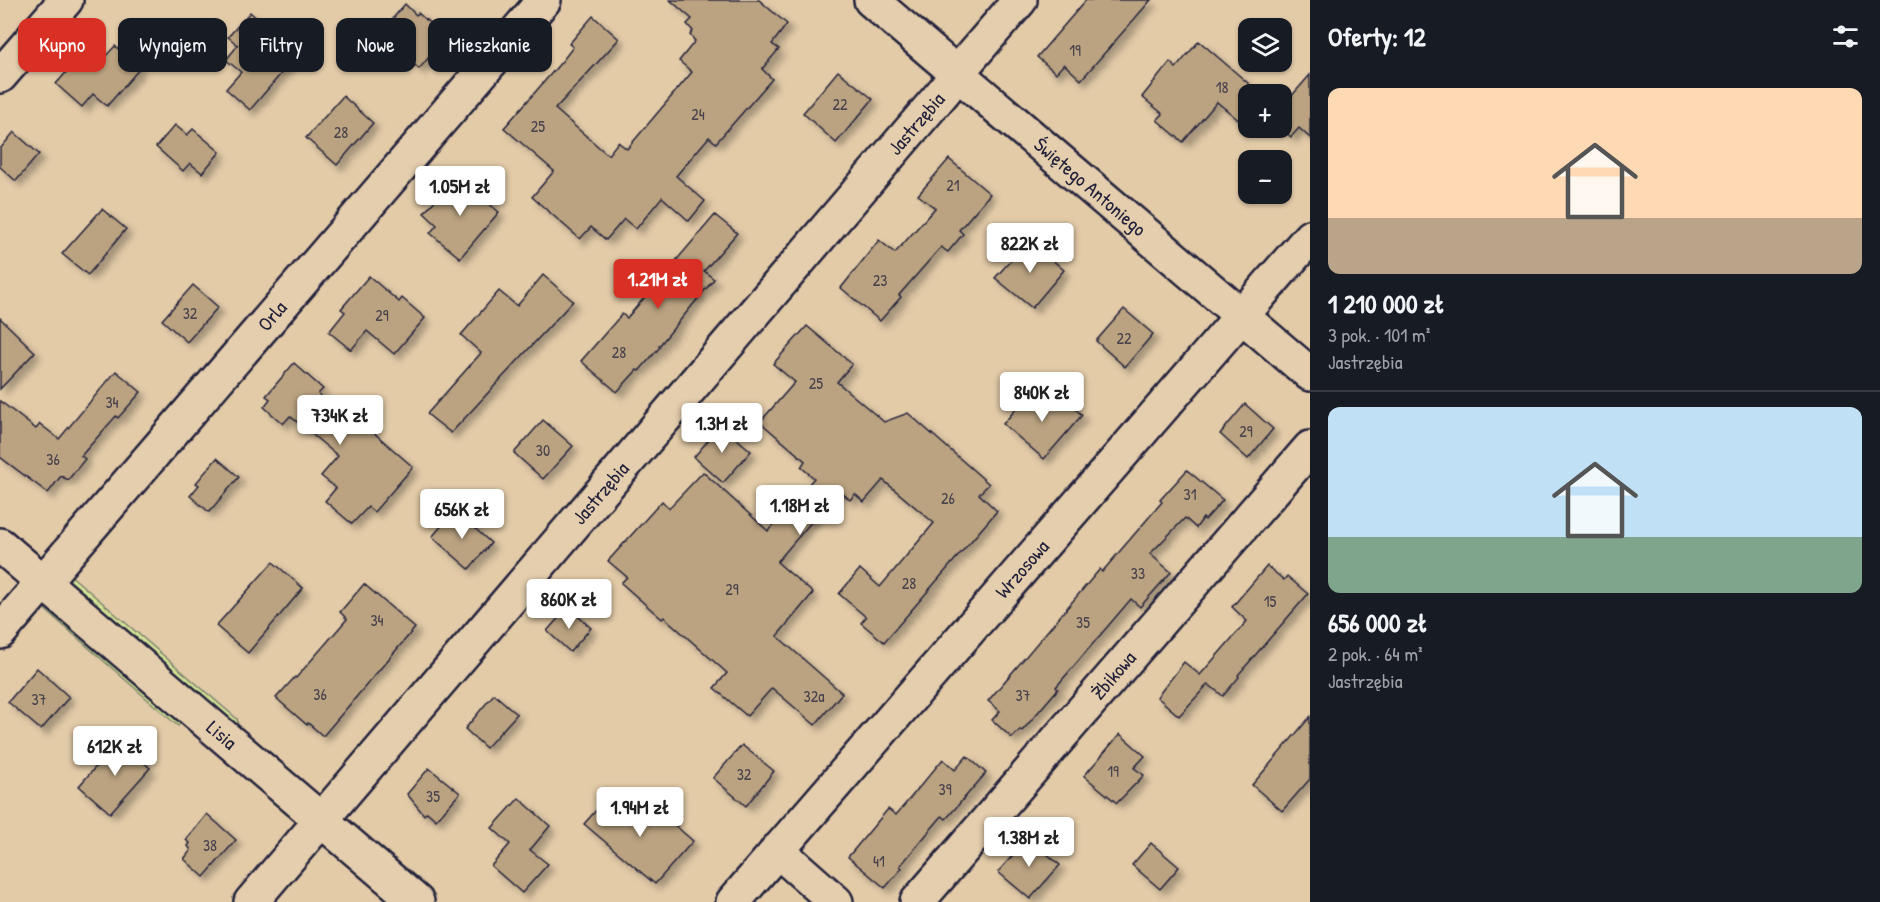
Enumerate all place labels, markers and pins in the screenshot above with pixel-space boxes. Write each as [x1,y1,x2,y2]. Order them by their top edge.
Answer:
pin: 1.05M zł [398,166,522,217]
pin: 822K zł [975,223,1085,274]
pin: 1.21M zł [596,259,720,310]
pin: 840K zł [987,372,1097,423]
pin: 734K zł [285,395,395,446]
pin: 1.3M zł [667,403,777,454]
pin: 1.18M zł [738,485,862,536]
pin: 656K zł [407,489,517,540]
pin: 860K zł [514,579,624,630]
pin: 612K zł [60,726,170,777]
pin: 1.94M zł [578,787,702,838]
pin: 1.38M zł [967,817,1091,868]

